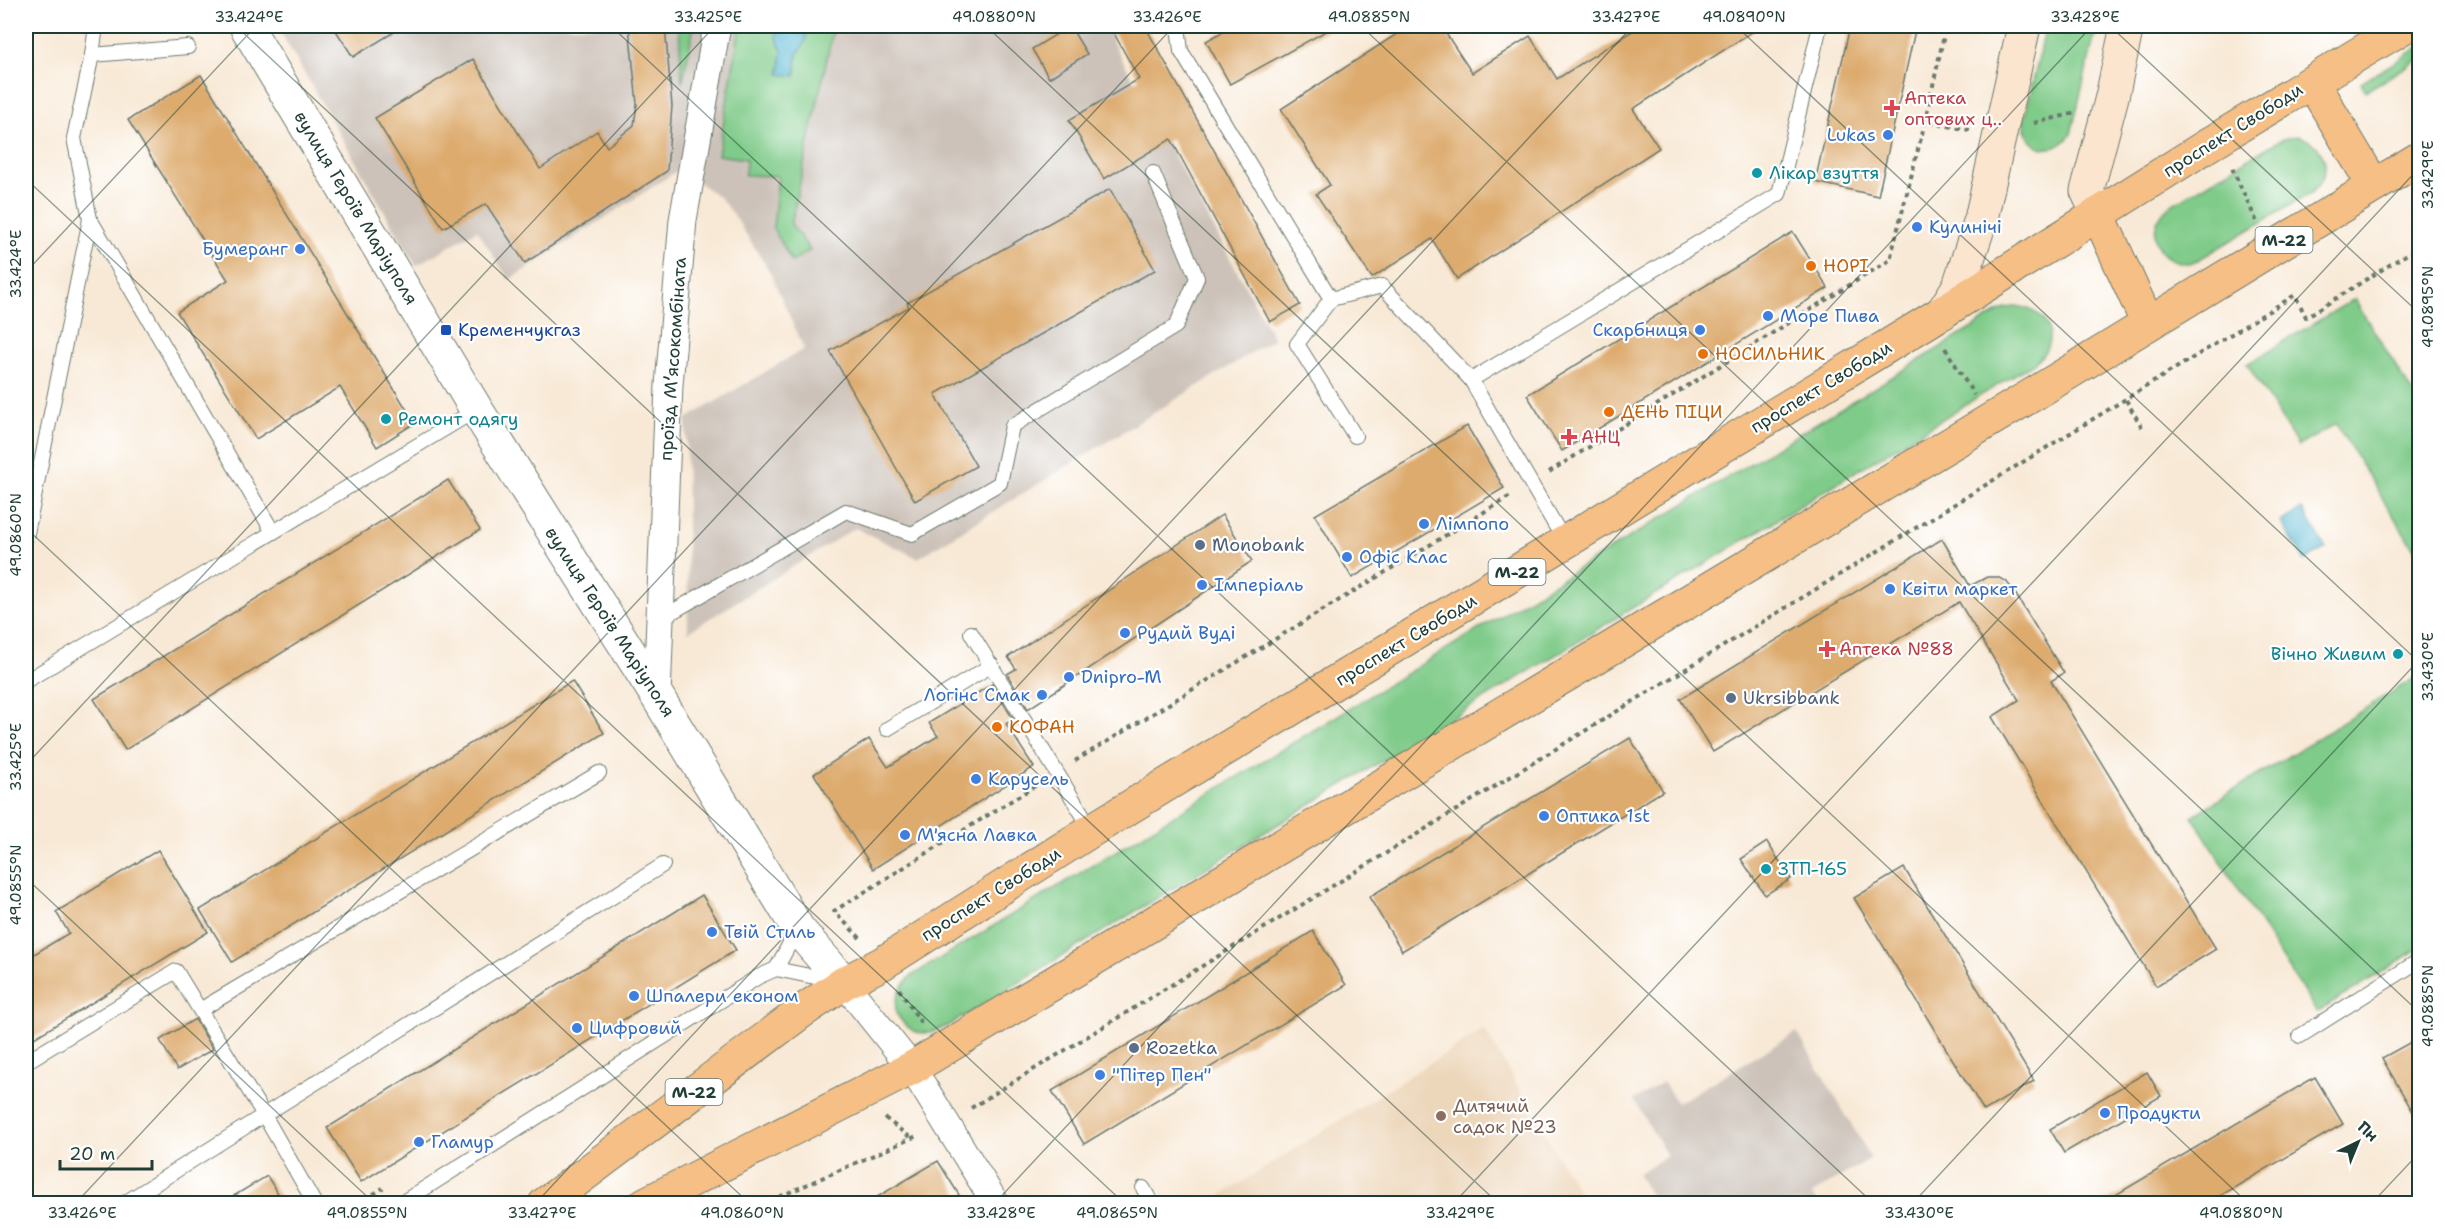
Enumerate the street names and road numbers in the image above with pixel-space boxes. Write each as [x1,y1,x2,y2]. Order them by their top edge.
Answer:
street label: проспект Свободи [2158,77,2308,183]
street label: вулиця Героїв Маріуполя [288,107,424,309]
road number: М-22 [2256,227,2312,253]
street label: проїзд Мʼясокомбіната [654,256,692,462]
street label: проспект Свободи [1746,335,1896,439]
street label: вулиця Героїв Маріуполя [539,522,681,722]
road number: М-22 [1488,559,1546,585]
street label: проспект Свободи [1331,588,1481,692]
street label: проспект Свободи [916,841,1066,947]
road number: М-22 [666,1079,722,1105]

